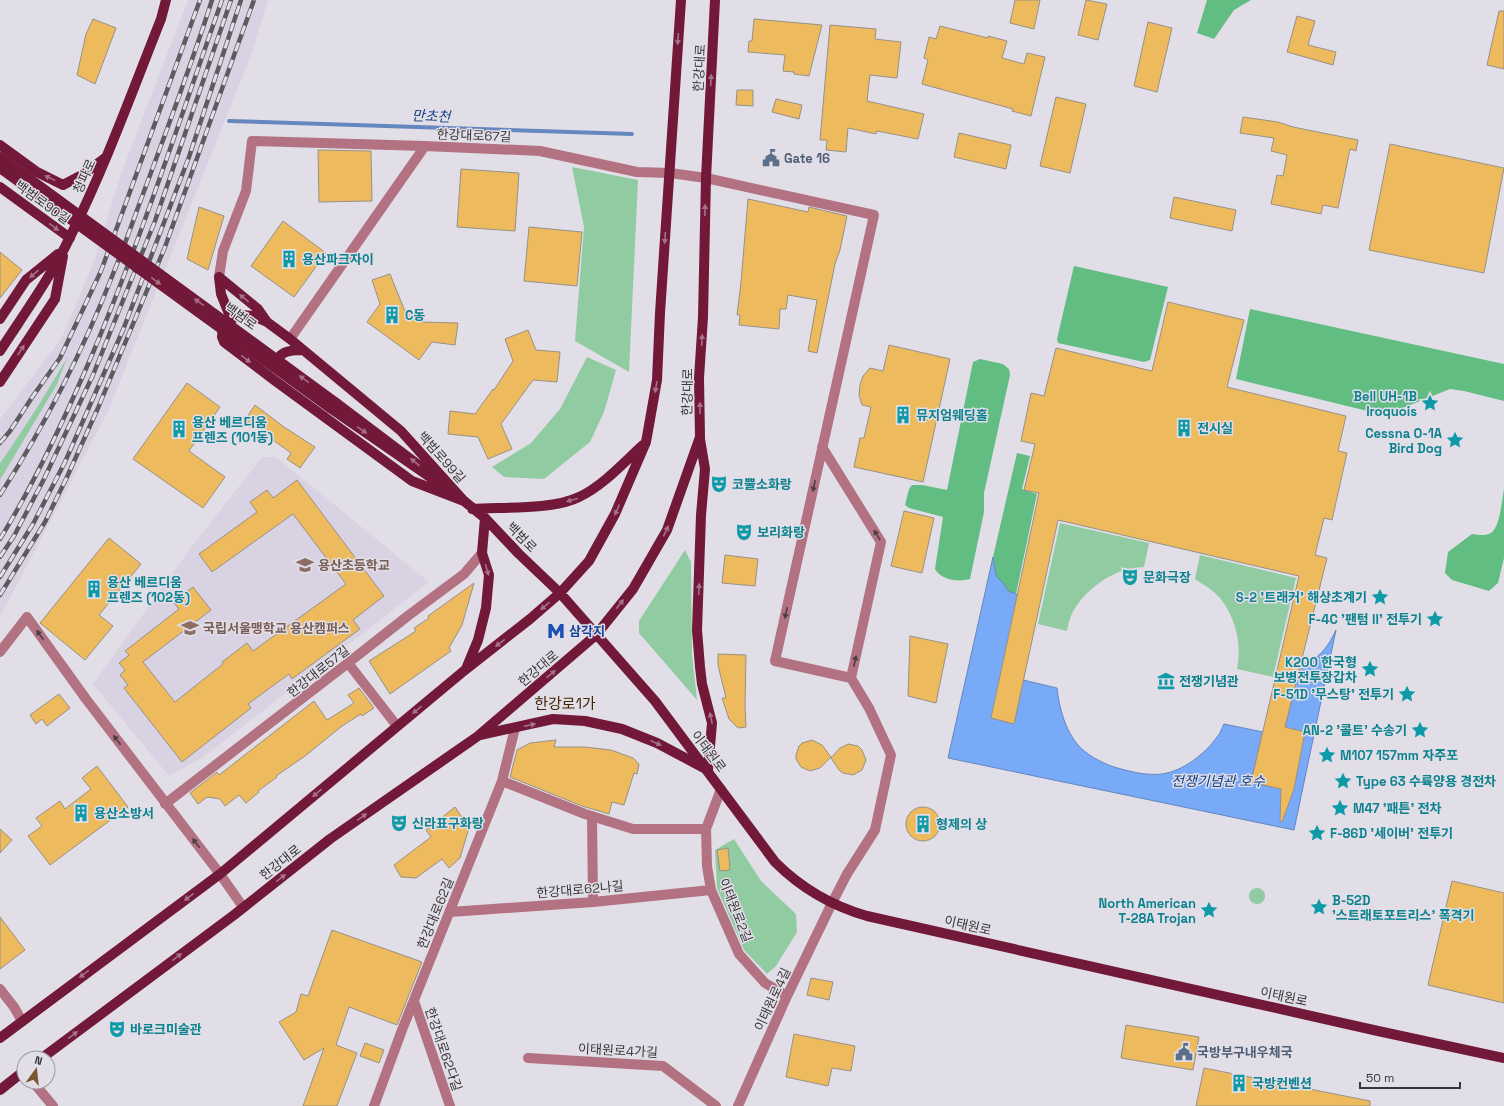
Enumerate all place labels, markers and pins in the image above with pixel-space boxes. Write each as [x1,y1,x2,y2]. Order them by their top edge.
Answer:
public building icon: Gate 16 [761,148,781,168]
place label: Gate 16 [784,150,830,167]
building icon: 용산파크자이 [279,249,299,269]
place label: 용산파크자이 [302,251,374,268]
building icon: C동 [382,305,402,325]
place label: C동 [405,307,425,324]
place label: Bell UH-1B Iroquois [1353,388,1417,420]
place icon: Bell UH-1B Iroquois [1420,393,1440,413]
building icon: 뮤지엄웨딩홀 [893,405,913,425]
place label: 뮤지엄웨딩홀 [916,407,988,424]
place label: 용산 베르디움 프렌즈 (101동) [192,414,273,446]
building icon: 전시실 [1174,418,1194,438]
building icon: 용산 베르디움 프렌즈 (101동) [169,419,189,439]
place label: 전시실 [1197,420,1233,437]
place label: Cessna O-1A Bird Dog [1365,425,1443,457]
place icon: Cessna O-1A Bird Dog [1445,430,1465,450]
theatre icon: 코뿔소화랑 [709,474,729,494]
place label: 코뿔소화랑 [732,476,792,493]
theatre icon: 보리화랑 [734,522,754,542]
place label: 보리화랑 [757,524,805,541]
school or university icon: 용산초등학교 [295,555,315,575]
place label: 용산초등학교 [318,557,390,574]
theatre icon: 문화극장 [1120,567,1140,587]
place label: 문화극장 [1143,569,1191,586]
place label: 용산 베르디움 프렌즈 (102동) [107,574,190,606]
building icon: 용산 베르디움 프렌즈 (102동) [84,579,104,599]
place icon: S-2 '트래커' 해상초계기 [1370,587,1390,607]
place label: S-2 '트래커' 해상초계기 [1236,589,1367,606]
place icon: F-4C '팬텀 II' 전투기 [1425,609,1445,629]
place label: F-4C '팬텀 II' 전투기 [1309,611,1422,628]
school or university icon: 국립서울맹학교 용산캠퍼스 [180,618,200,638]
place label: 국립서울맹학교 용산캠퍼스 [203,620,350,637]
metro station icon: 삼각지 [546,621,566,641]
place label: 삼각지 [569,623,605,640]
place label: K200 한국형 보병전투장갑차 [1273,654,1357,686]
place icon: K200 한국형 보병전투장갑차 [1360,659,1380,679]
museum icon: 전쟁기념관 [1156,671,1176,691]
place label: 전쟁기념관 [1179,673,1239,690]
place icon: F-51D '무스탕' 전투기 [1397,684,1417,704]
place label: F-51D '무스탕' 전투기 [1273,686,1394,703]
place icon: AN-2 '콜트' 수송기 [1410,720,1430,740]
place label: AN-2 '콜트' 수송기 [1303,722,1407,739]
place icon: M107 157mm 자주포 [1317,745,1337,765]
place label: M107 157mm 자주포 [1340,747,1458,764]
place icon: Type 63 수륙양용 경전차 [1333,771,1353,791]
place label: Type 63 수륙양용 경전차 [1356,773,1496,790]
place icon: M47 '패튼' 전차 [1330,798,1350,818]
place label: M47 '패튼' 전차 [1353,800,1442,817]
building icon: 용산소방서 [71,803,91,823]
place label: 용산소방서 [94,805,154,822]
theatre icon: 신라표구화랑 [389,813,409,833]
building icon: 형제의 상 [913,814,933,834]
place label: 신라표구화랑 [412,815,484,832]
place label: 형제의 상 [936,816,987,833]
place icon: F-86D '세이버' 전투기 [1307,823,1327,843]
place label: F-86D '세이버' 전투기 [1330,825,1453,842]
place label: B-52D '스트래토포트리스' 폭격기 [1332,892,1475,924]
place label: North American T-28A Trojan [1099,895,1196,927]
place icon: B-52D '스트래토포트리스' 폭격기 [1309,897,1329,917]
place icon: North American T-28A Trojan [1199,900,1219,920]
theatre icon: 바로크미술관 [107,1019,127,1039]
place label: 바로크미술관 [130,1021,202,1038]
public building icon: 국방부구내우체국 [1174,1042,1194,1062]
place label: 국방부구내우체국 [1197,1044,1293,1061]
building icon: 국방컨벤션 [1229,1073,1249,1093]
place label: 국방컨벤션 [1252,1075,1312,1092]

